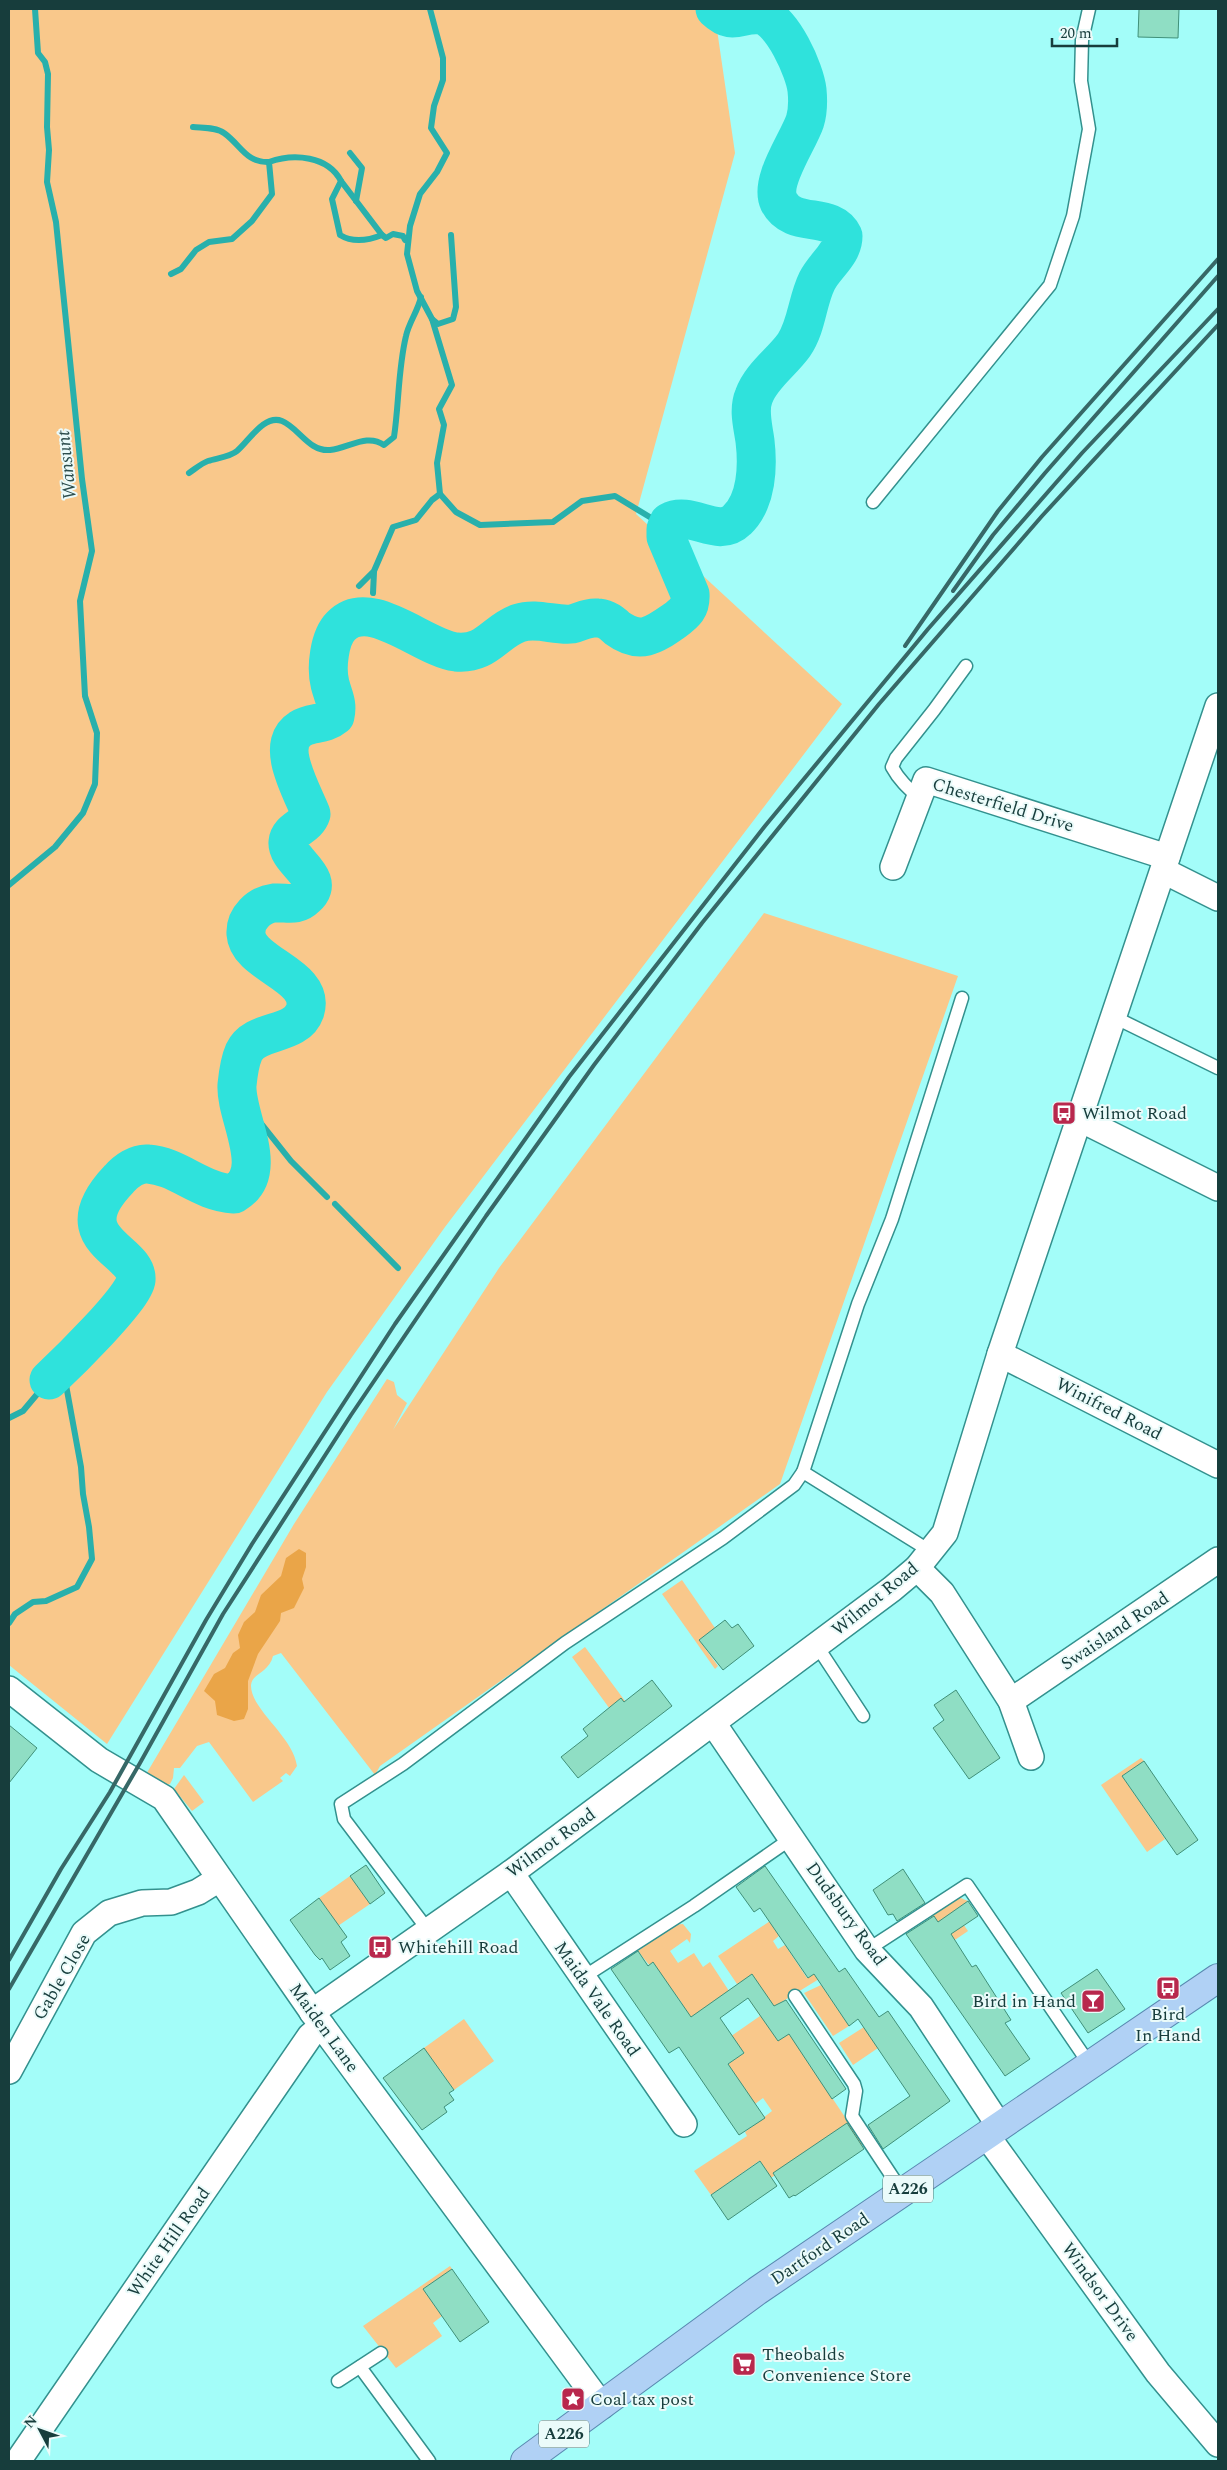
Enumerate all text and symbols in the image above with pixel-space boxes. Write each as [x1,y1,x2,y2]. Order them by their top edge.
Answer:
scale bar [1052,15,1117,47]
text: 20 m [1060,22,1092,45]
water label: Wansunt [49,428,85,501]
street label: Chesterfield Drive [929,771,1077,839]
bus stop icon: Wilmot Road [1051,1100,1077,1126]
place label: Wilmot Road [1082,1100,1187,1127]
street label: Winifred Road [1051,1371,1167,1447]
street label: Wilmot Road [826,1555,924,1643]
street label: Swaisland Road [1055,1585,1175,1677]
street label: Wilmot Road [501,1801,601,1885]
street label: Dudsbury Road [799,1856,893,1972]
street label: Gable Close [26,1929,98,2025]
bus stop icon: Whitehill Road [367,1934,393,1960]
place label: Whitehill Road [398,1934,518,1961]
street label: Maida Vale Road [547,1936,647,2062]
bus stop icon: Bird In Hand [1155,1975,1181,2001]
street label: Maiden Lane [282,1978,366,2078]
place label: Bird in Hand [972,1988,1076,2015]
bar icon: Bird in Hand [1080,1988,1106,2014]
place label: Bird In Hand [1135,2001,1201,2049]
road number: A226 [883,2176,933,2202]
street label: White Hill Road [121,2181,217,2303]
street label: Dartford Road [765,2206,875,2292]
street label: Windsor Drive [1055,2237,1145,2347]
place label: Theobalds Convenience Store [762,2341,911,2389]
supermarket icon: Theobalds Convenience Store [731,2351,757,2377]
place icon: Coal tax post [560,2386,586,2412]
place label: Coal tax post [590,2386,694,2413]
north arrow [15,2405,65,2455]
text: N [19,2411,42,2433]
road number: A226 [539,2420,589,2448]

